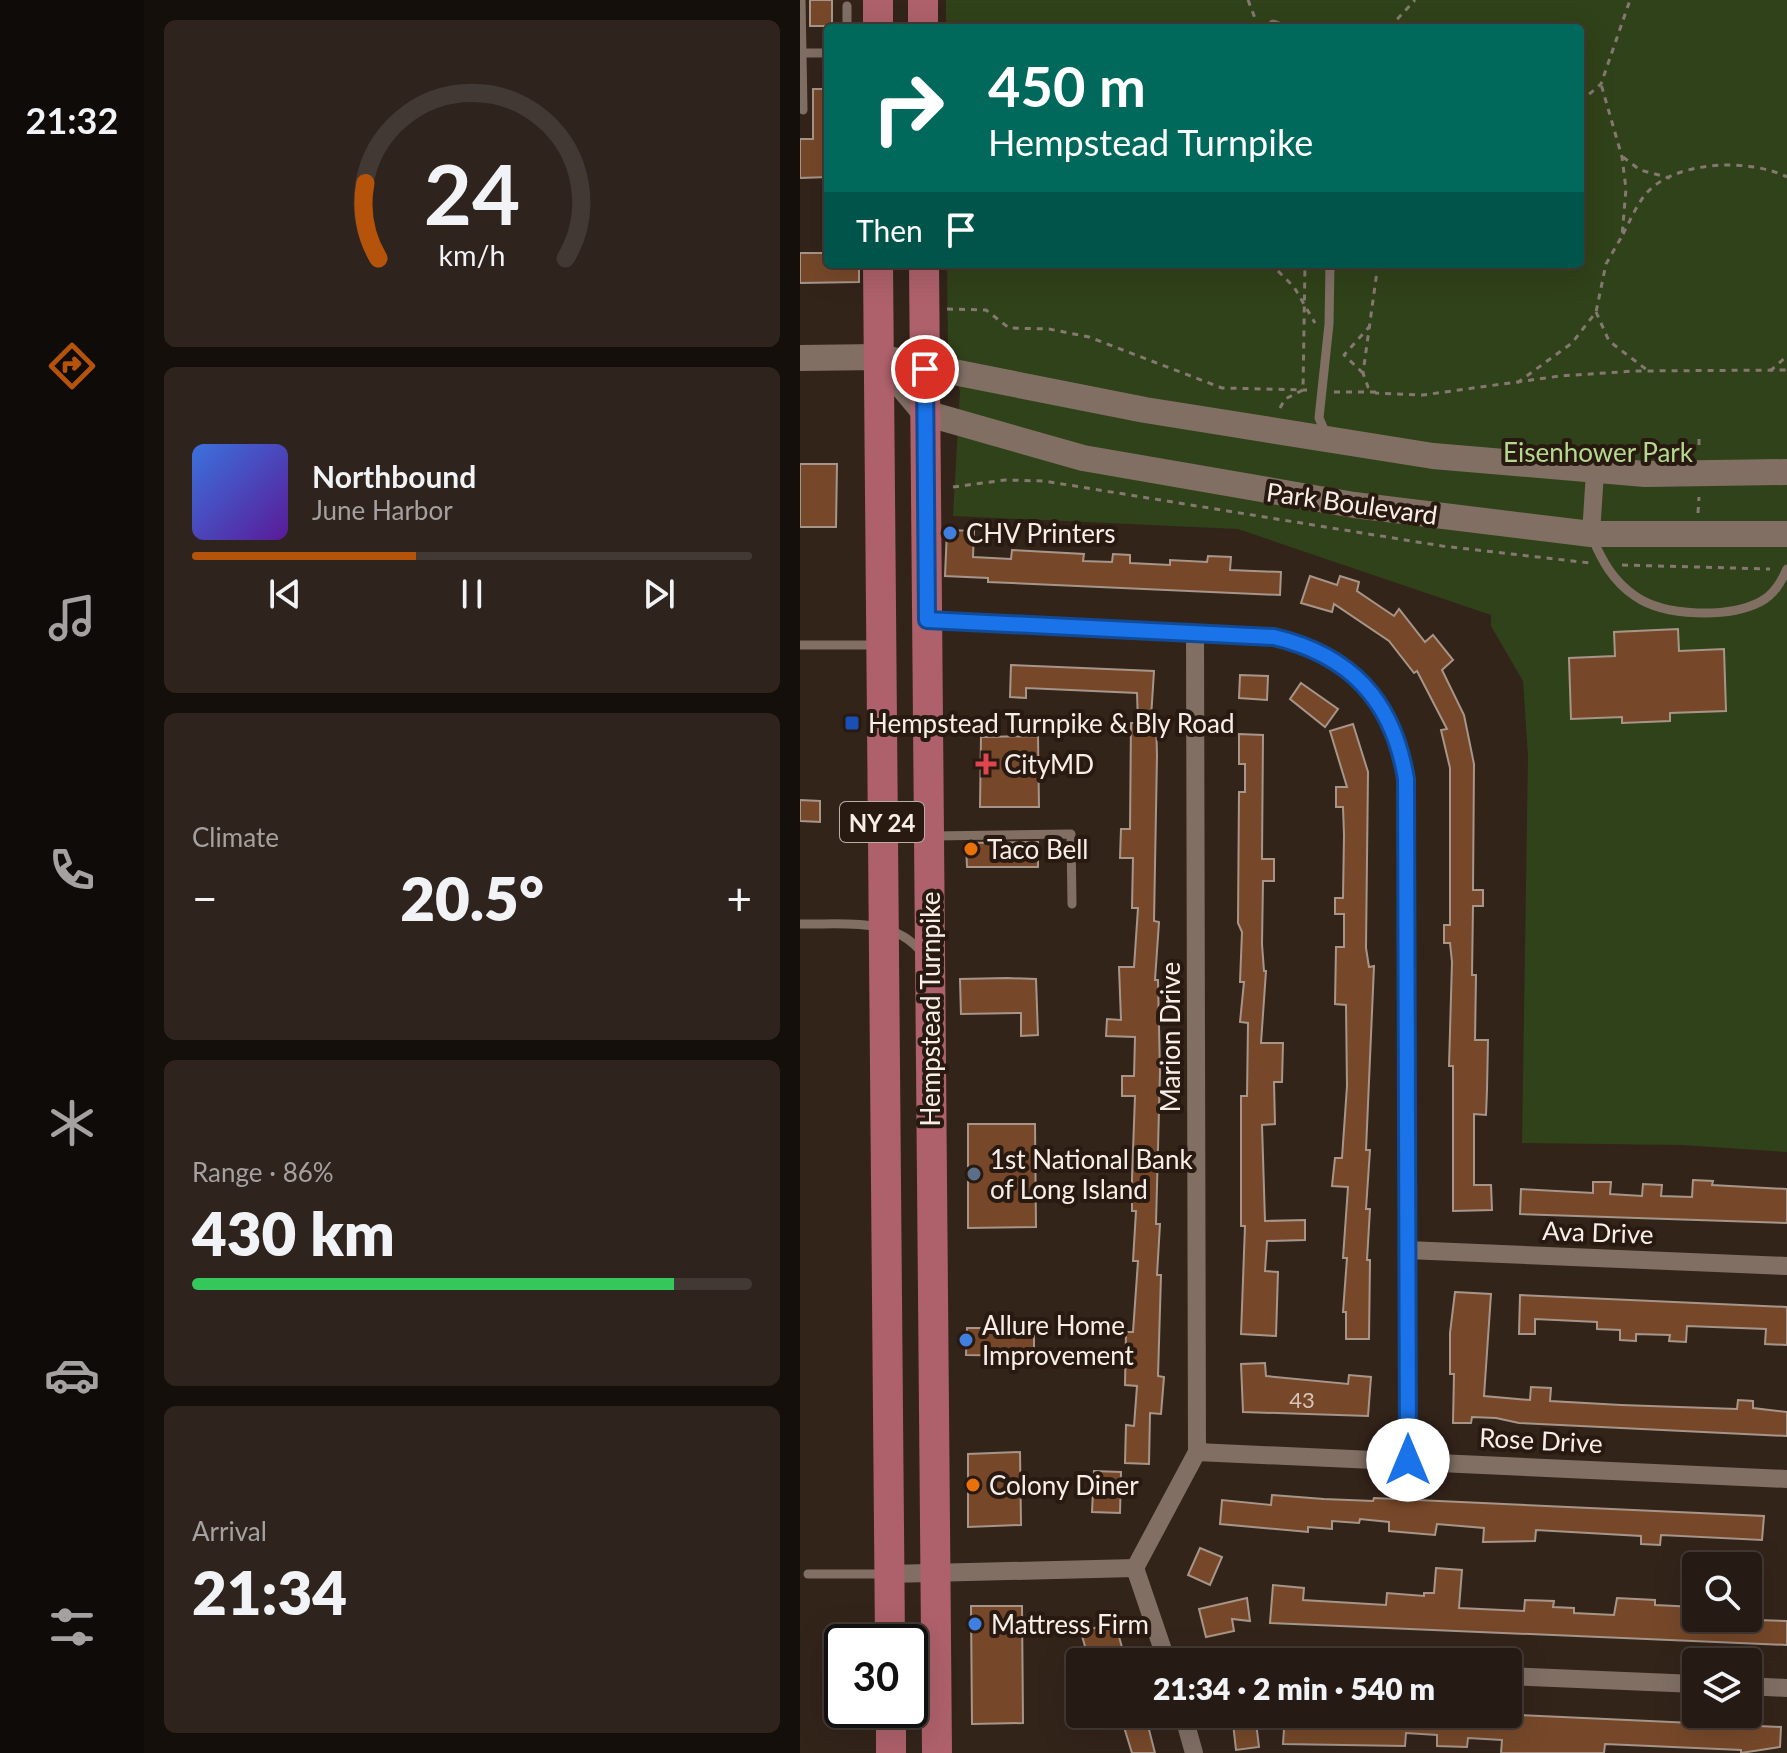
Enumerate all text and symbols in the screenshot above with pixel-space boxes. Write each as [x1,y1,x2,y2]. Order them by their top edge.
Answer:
text: 450 m [988,52,1146,119]
icon: right [856,56,960,160]
text: 21:32 [26,98,118,142]
text: Hempstead Turnpike [988,120,1313,164]
text: 24 [424,143,520,243]
icon: arrive [939,208,983,252]
text: Then [856,212,923,248]
text: km/h [439,238,505,272]
pin [891,335,959,403]
icon: directions [44,338,100,394]
icon: arrive [903,347,947,391]
park label: Eisenhower Park [1503,436,1694,468]
text: Northbound [312,458,476,494]
street label: Park Boulevard [1264,475,1440,531]
text: June Harbor [312,494,453,526]
place label: CHV Printers [966,517,1116,549]
marker: CHV Printers [941,524,959,542]
icon: previous [263,572,307,616]
icon: pause [450,572,494,616]
icon: next [637,572,681,616]
icon: music [44,590,100,646]
place label: Hempstead Turnpike & Bly Road [868,707,1234,739]
marker: Hempstead Turnpike & Bly Road [843,714,861,732]
place label: CityMD [1004,748,1094,780]
marker: CityMD [975,753,997,775]
road number: NY 24 [840,802,924,842]
text: Climate [192,821,279,853]
place label: Taco Bell [987,833,1089,865]
marker: Taco Bell [962,840,980,858]
icon: phone [44,842,100,898]
text: 20.5° [400,862,544,934]
text: − [192,872,218,924]
text: + [726,872,752,924]
street label: Hempstead Turnpike [914,892,946,1126]
street label: Marion Drive [1154,962,1186,1112]
icon: climate [44,1095,100,1151]
place label: 1st National Bank of Long Island [990,1143,1194,1205]
text: Range · 86% [192,1156,334,1188]
marker: 1st National Bank of Long Island [965,1165,983,1183]
text: 430 km [192,1197,395,1269]
street label: Ava Drive [1542,1214,1654,1250]
place label: Allure Home Improvement [982,1309,1135,1371]
marker: Allure Home Improvement [957,1331,975,1349]
icon: car [44,1347,100,1403]
house number: 43 [1289,1386,1315,1413]
position arrow [1366,1418,1450,1502]
street label: Rose Drive [1478,1421,1604,1459]
place label: Colony Diner [989,1469,1139,1501]
marker: Colony Diner [964,1476,982,1494]
text: Arrival [192,1515,267,1547]
map controls [1682,1552,1762,1728]
button: search [1682,1552,1762,1632]
text: 21:34 [192,1556,347,1628]
icon: filters [44,1599,100,1655]
place label: Mattress Firm [991,1608,1149,1640]
marker: Mattress Firm [966,1615,984,1633]
speed limit sign: 30 [824,1624,928,1728]
button: layers [1682,1648,1762,1728]
text: 21:34 · 2 min · 540 m [1153,1670,1435,1706]

